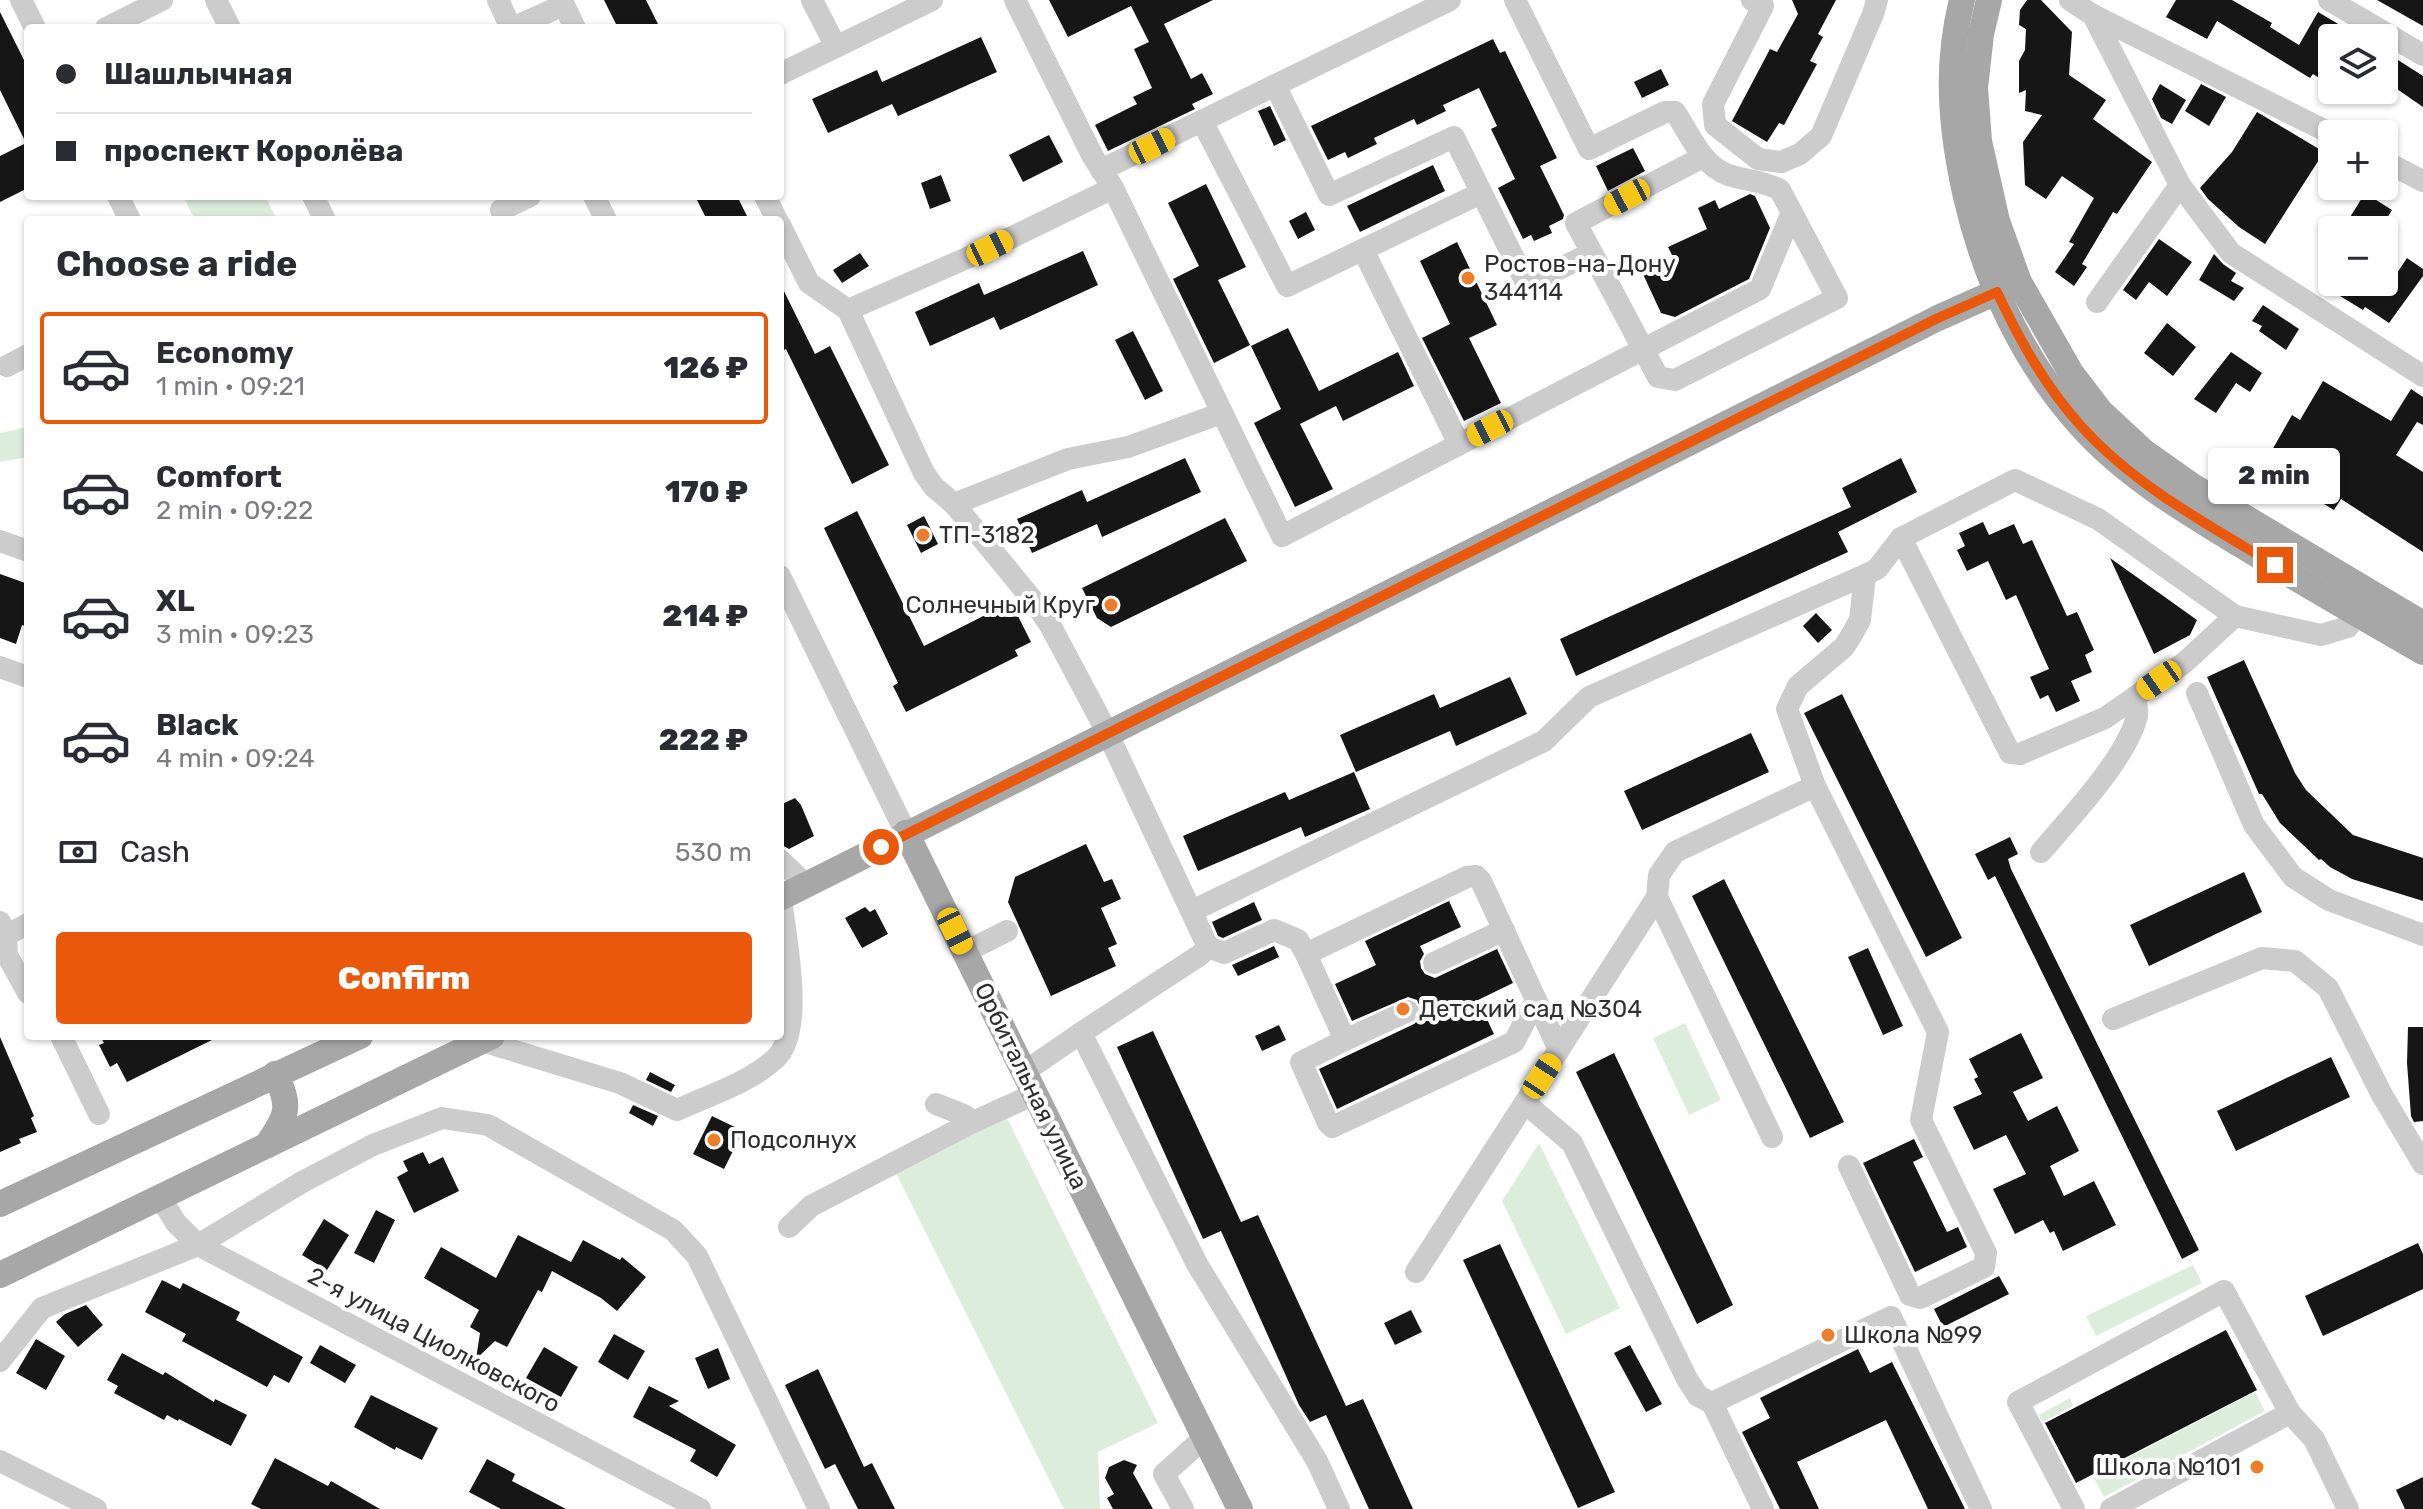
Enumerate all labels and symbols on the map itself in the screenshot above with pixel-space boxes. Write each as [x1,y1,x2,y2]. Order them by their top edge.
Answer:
car [1125,125,1179,167]
car [1600,175,1654,219]
car [963,227,1017,269]
place label: Ростов-на-Дону 344114 [1484,250,1676,306]
marker: Ростов-на-Дону 344114 [1459,269,1477,287]
car [1463,406,1517,450]
callout: 2 min [2209,449,2341,505]
place label: ТП-3182 [939,521,1035,549]
marker: ТП-3182 [914,526,932,544]
route end [2257,547,2293,583]
place label: Солнечный Круг [906,591,1096,619]
marker: Солнечный Круг [1102,596,1120,614]
car [2132,656,2186,704]
route start [863,829,899,865]
car [934,904,976,958]
street label: Орбитальная улица [969,978,1093,1194]
place label: Детский сад №304 [1419,995,1642,1023]
marker: Детский сад №304 [1394,1000,1412,1018]
car [1519,1049,1565,1103]
place label: Подсолнух [730,1126,857,1154]
marker: Подсолнух [705,1131,723,1149]
street label: 2-я улица Циолковского [303,1262,565,1418]
place label: Школа №99 [1844,1321,1982,1349]
marker: Школа №99 [1819,1326,1837,1344]
place label: Школа №101 [2096,1453,2241,1481]
marker: Школа №101 [2248,1458,2266,1476]

